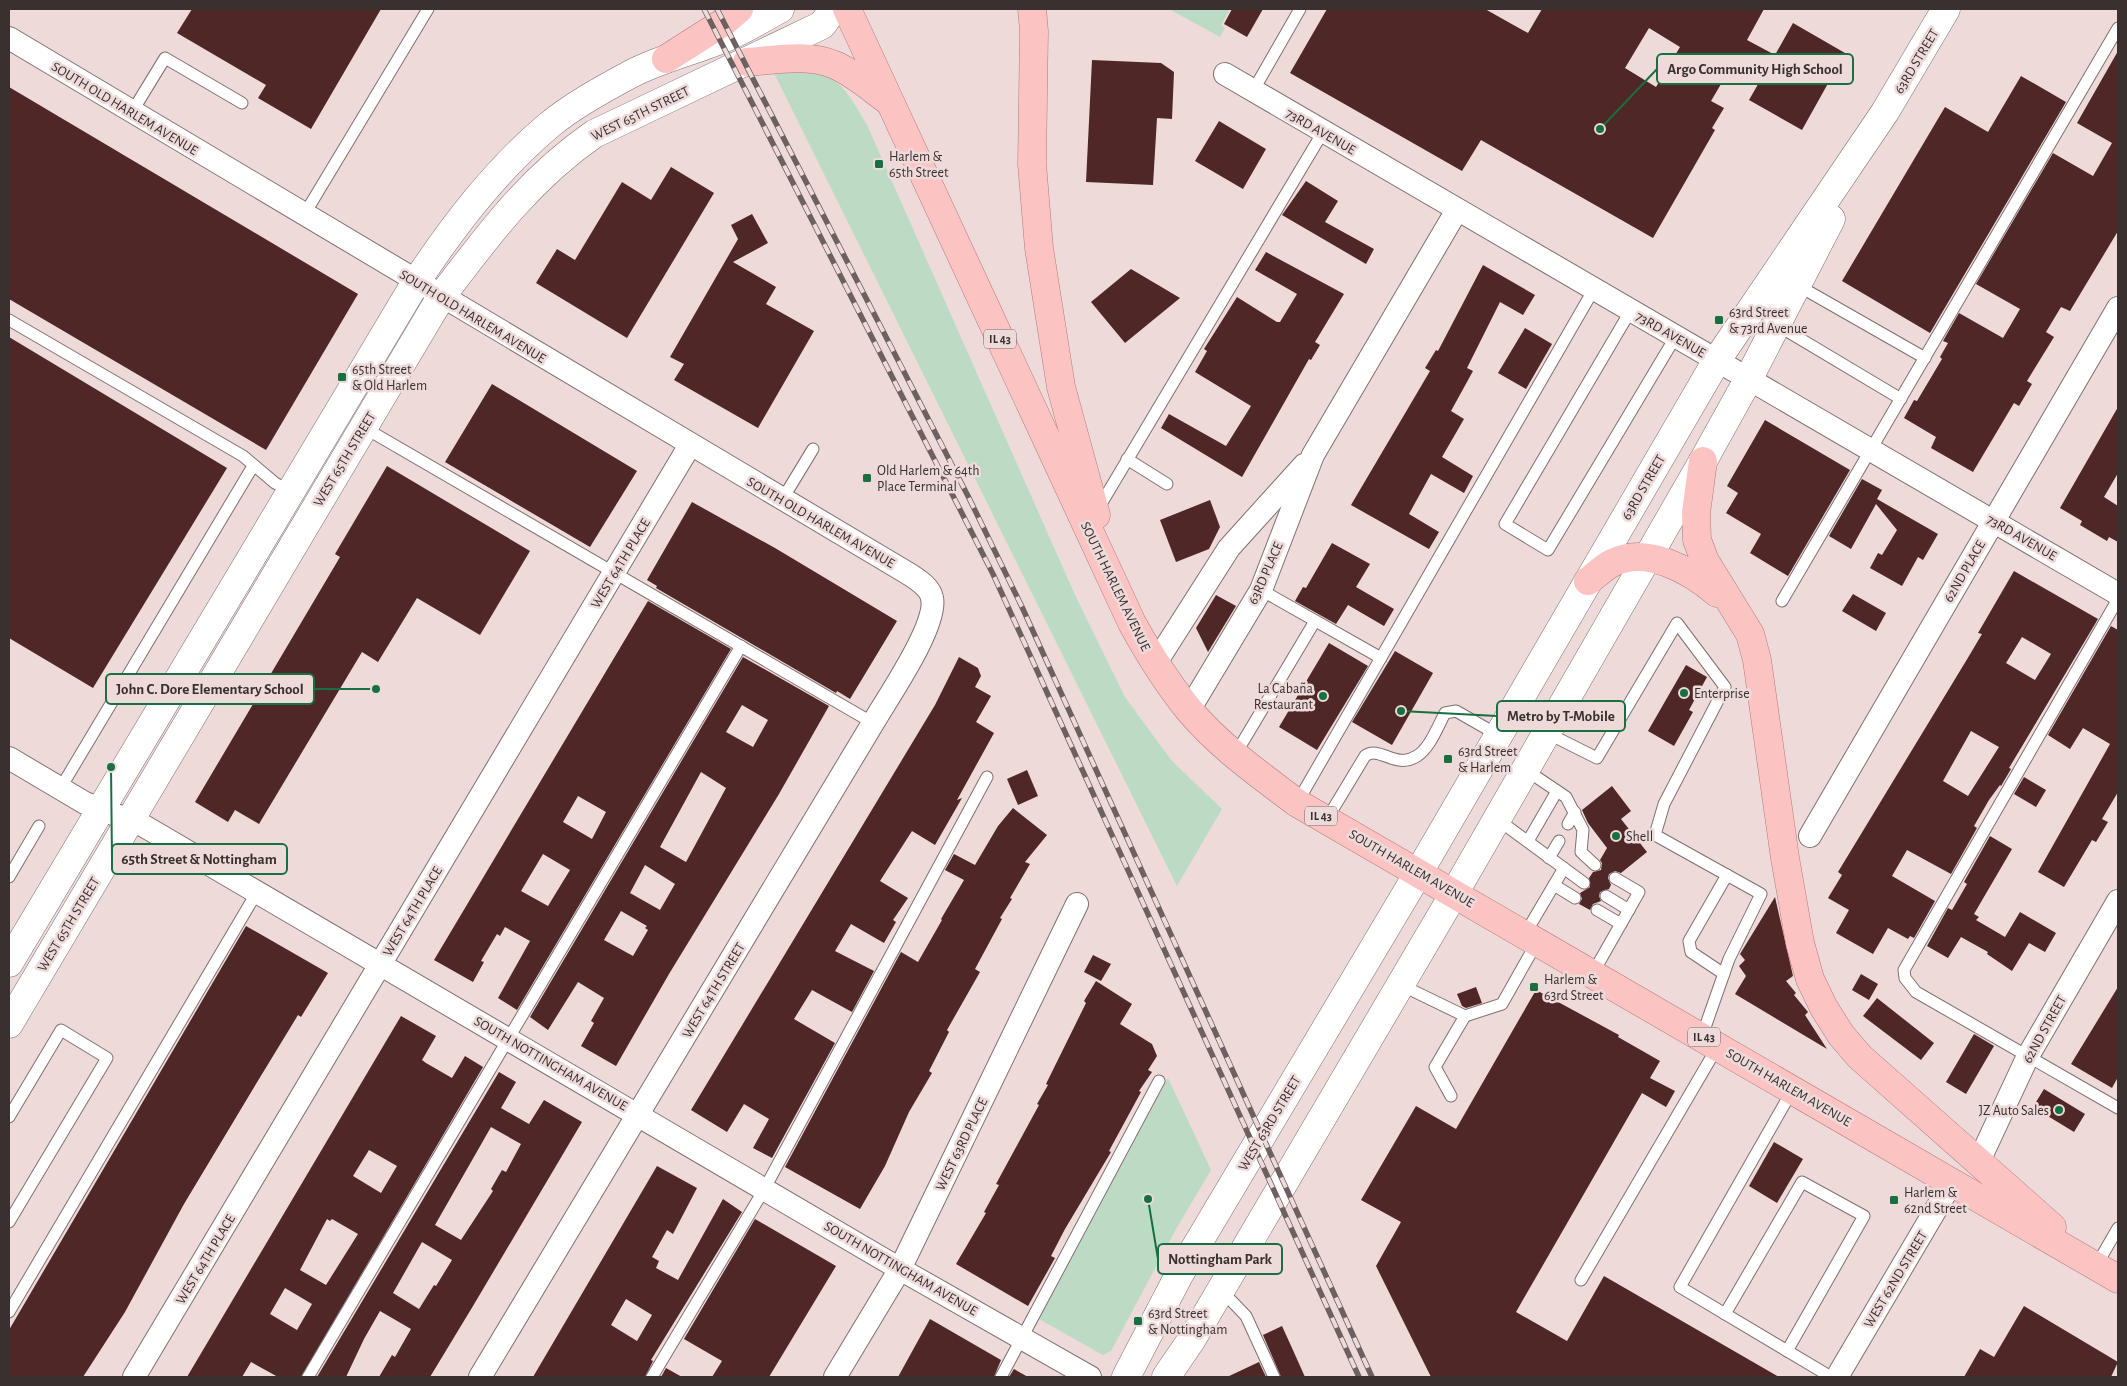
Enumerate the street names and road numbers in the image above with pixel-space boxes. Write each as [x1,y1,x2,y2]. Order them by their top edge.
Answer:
street label: 63RD STREET [1892,27,1942,96]
street label: SOUTH OLD HARLEM AVENUE [49,60,200,158]
street label: WEST 65TH STREET [589,84,692,144]
street label: 73RD AVENUE [1283,106,1358,158]
street label: SOUTH OLD HARLEM AVENUE [397,268,548,366]
street label: 73RD AVENUE [1633,309,1708,361]
road number: IL 43 [984,329,1016,348]
street label: WEST 65TH STREET [311,410,379,509]
street label: 63RD STREET [1620,452,1668,523]
street label: SOUTH OLD HARLEM AVENUE [744,475,897,571]
street label: 73RD AVENUE [1984,512,2059,564]
street label: WEST 64TH PLACE [589,516,653,611]
street label: SOUTH HARLEM AVENUE [1078,520,1153,653]
street label: 62ND PLACE [1942,538,1988,605]
street label: 63RD PLACE [1246,540,1286,607]
road number: IL 43 [1305,806,1337,826]
street label: SOUTH HARLEM AVENUE [1347,827,1477,911]
street label: WEST 64TH PLACE [381,864,445,959]
street label: WEST 65TH STREET [35,875,103,974]
street label: WEST 64TH STREET [680,940,748,1041]
street label: 62ND STREET [2021,993,2069,1066]
street label: SOUTH NOTTINGHAM AVENUE [471,1014,630,1114]
road number: IL 43 [1688,1028,1720,1046]
street label: SOUTH HARLEM AVENUE [1724,1046,1854,1130]
street label: WEST 63RD STREET [1236,1074,1304,1173]
street label: WEST 63RD PLACE [933,1096,991,1193]
street label: WEST 64TH PLACE [174,1212,238,1307]
street label: SOUTH NOTTINGHAM AVENUE [821,1219,980,1319]
street label: WEST 62ND STREET [1862,1229,1930,1330]

